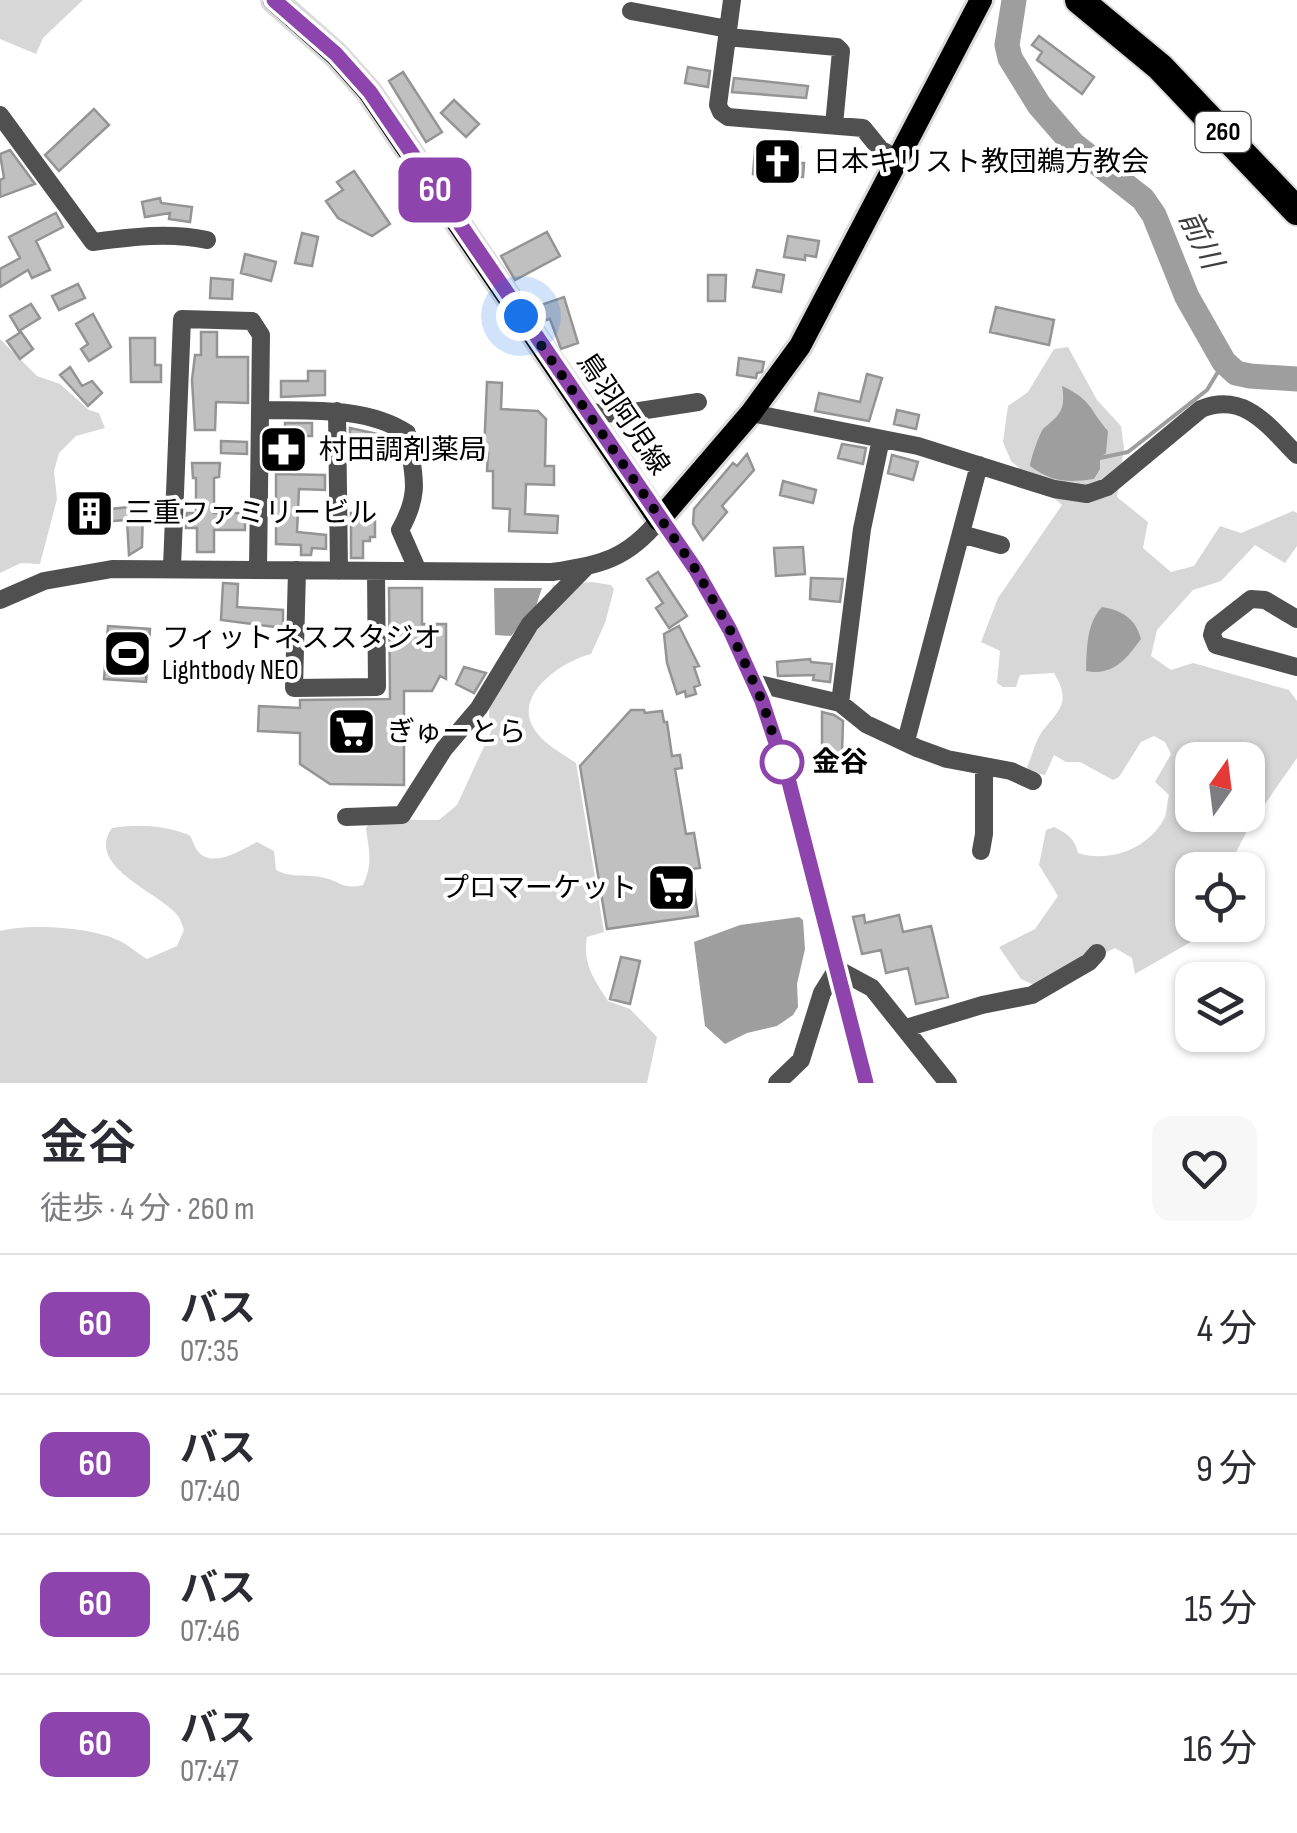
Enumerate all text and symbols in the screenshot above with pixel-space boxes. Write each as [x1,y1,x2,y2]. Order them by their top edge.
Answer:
road number: 260 [1196,112,1250,152]
church icon: 日本キリスト教団鵜方教会 [752,136,804,188]
place label: 日本キリスト教団鵜方教会 [813,146,1149,179]
line badge: 60 [390,158,480,222]
text: 60 [418,169,452,212]
water label: 前川 [1171,205,1231,278]
your location [496,291,546,341]
street label: 鳥羽阿児線 [570,347,676,481]
pharmacy icon: 村田調剤薬局 [258,424,310,476]
place label: 村田調剤薬局 [319,434,487,467]
building icon: 三重ファミリービル [64,487,116,539]
place label: 三重ファミリービル [125,497,377,530]
place label: フィットネススタジオ Lightbody NEO [162,622,441,687]
sports icon: フィットネススタジオ Lightbody NEO [101,628,153,680]
supermarket icon: ぎゅーとら [326,706,378,758]
place label: ぎゅーとら [387,716,526,749]
marker: 金谷 [761,741,803,783]
north arrow [1175,742,1265,832]
map controls [1175,742,1265,1052]
place label: 金谷 [812,746,868,779]
button: locate [1175,852,1265,942]
supermarket icon: プロマーケット [646,862,698,914]
place label: プロマーケット [441,872,637,905]
button: layers [1175,962,1265,1052]
text: 金谷 [40,1116,136,1173]
button: heart [1152,1116,1257,1221]
text: 徒歩 · 4 分 · 260 m [40,1190,255,1229]
text: バス [180,1287,256,1332]
text: 60 [78,1303,112,1346]
text: 4 分 [1197,1307,1257,1352]
text: 07:35 [180,1332,239,1371]
text: バス [180,1427,256,1472]
text: 60 [78,1443,112,1486]
text: 9 分 [1196,1447,1257,1492]
text: 07:40 [180,1472,240,1511]
text: バス [180,1567,256,1612]
text: 60 [78,1583,112,1626]
text: 15 分 [1184,1587,1257,1632]
text: 07:46 [180,1612,240,1651]
text: バス [180,1707,256,1752]
text: 60 [78,1723,112,1766]
text: 16 分 [1183,1727,1257,1772]
text: 07:47 [180,1752,239,1791]

